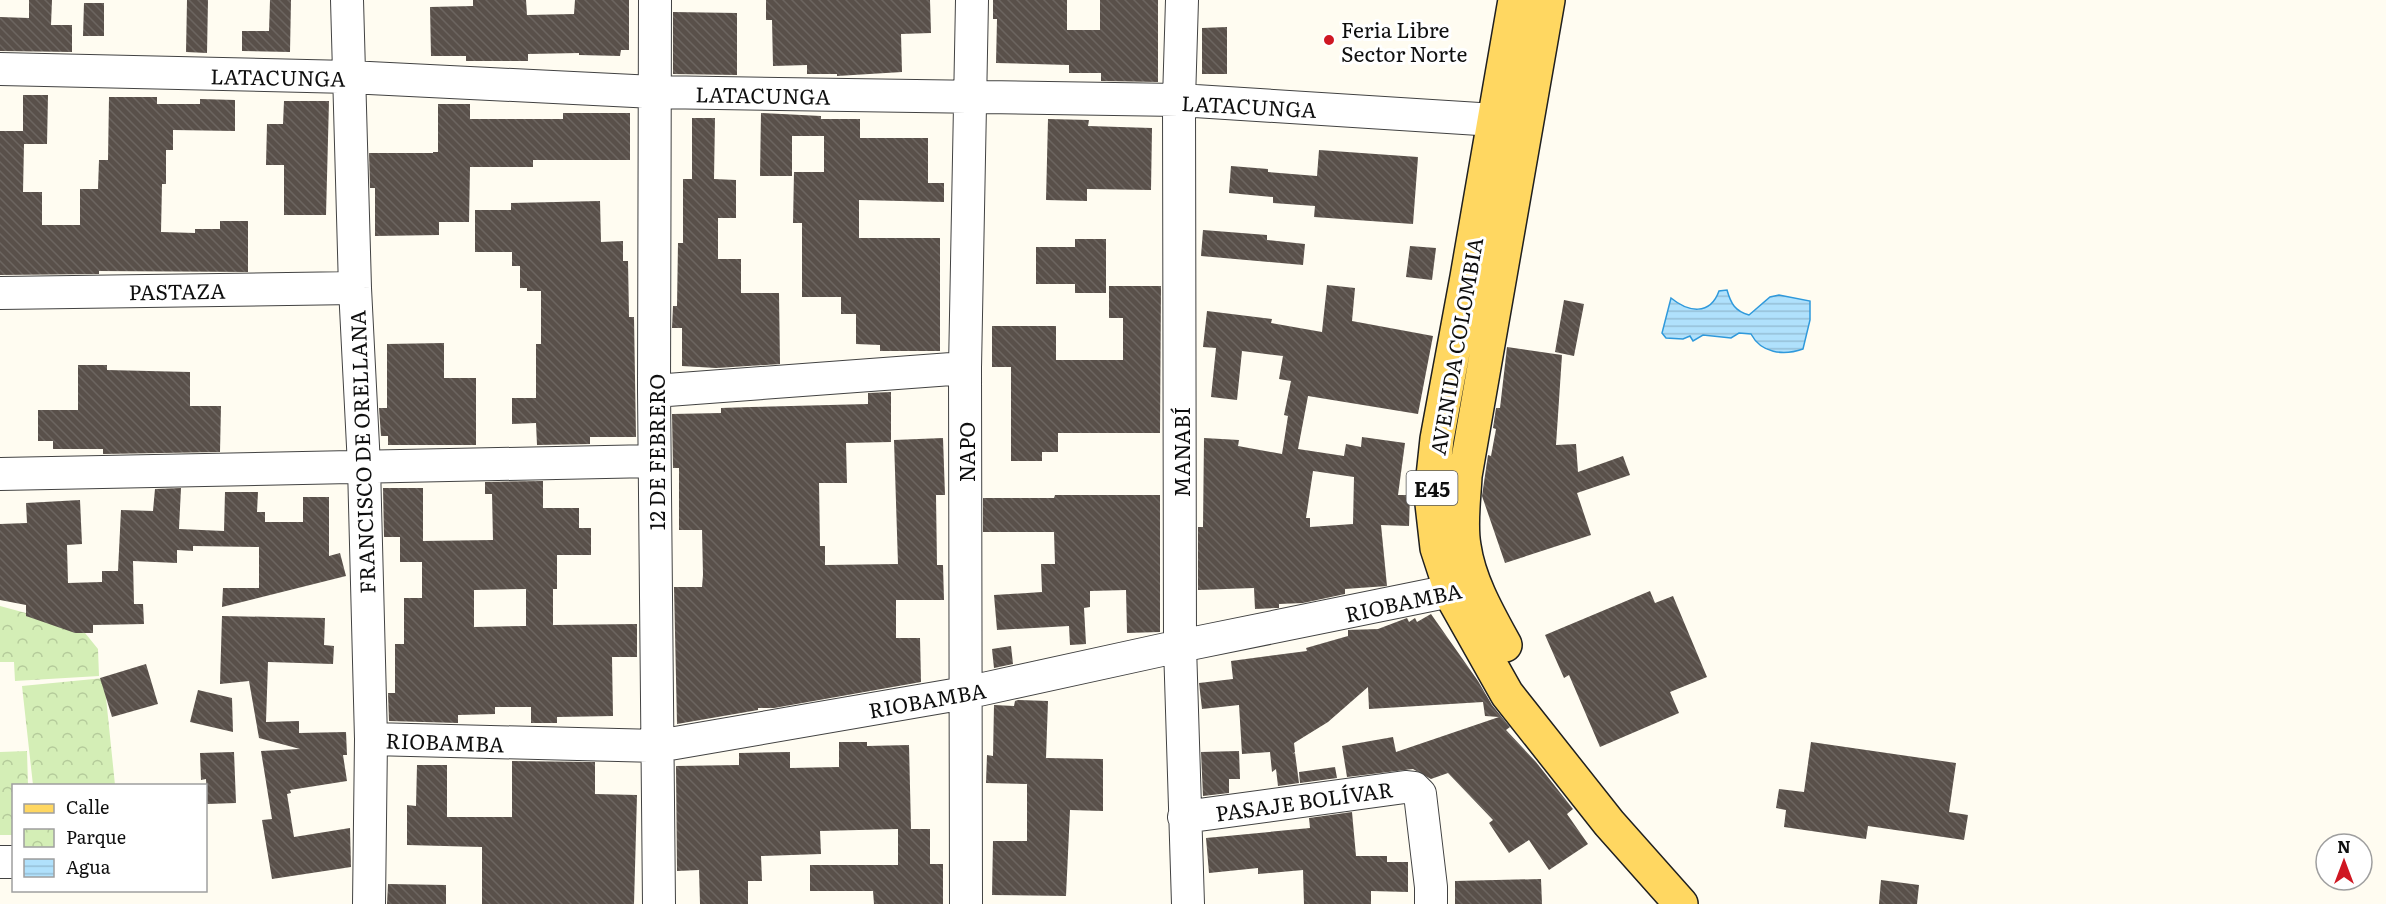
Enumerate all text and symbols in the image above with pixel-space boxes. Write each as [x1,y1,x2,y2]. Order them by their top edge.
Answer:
place label: Feria Libre Sector Norte [1341,13,1467,68]
marker: Feria Libre Sector Norte [1322,33,1336,47]
street label: LATACUNGA [210,59,346,93]
street label: LATACUNGA [695,77,831,111]
street label: LATACUNGA [1181,86,1318,124]
street label: AVENIDA COLOMBIA [1421,234,1490,457]
street label: PASTAZA [128,274,226,306]
street label: FRANCISCO DE ORELLANA [341,309,381,594]
street label: 12 DE FEBRERO [640,374,671,530]
street label: MANABÍ [1165,407,1196,497]
street label: NAPO [950,422,981,482]
road number: E45 [1406,471,1458,505]
street label: RIOBAMBA [1342,573,1465,629]
street label: RIOBAMBA [866,673,989,725]
street label: RIOBAMBA [385,723,505,759]
street label: PASAJE BOLÍVAR [1213,772,1395,828]
legend [12,784,207,892]
text: Calle [66,793,109,820]
text: Parque [66,823,126,850]
north arrow [2314,832,2374,892]
text: N [2337,834,2351,858]
text: Agua [66,853,111,880]

